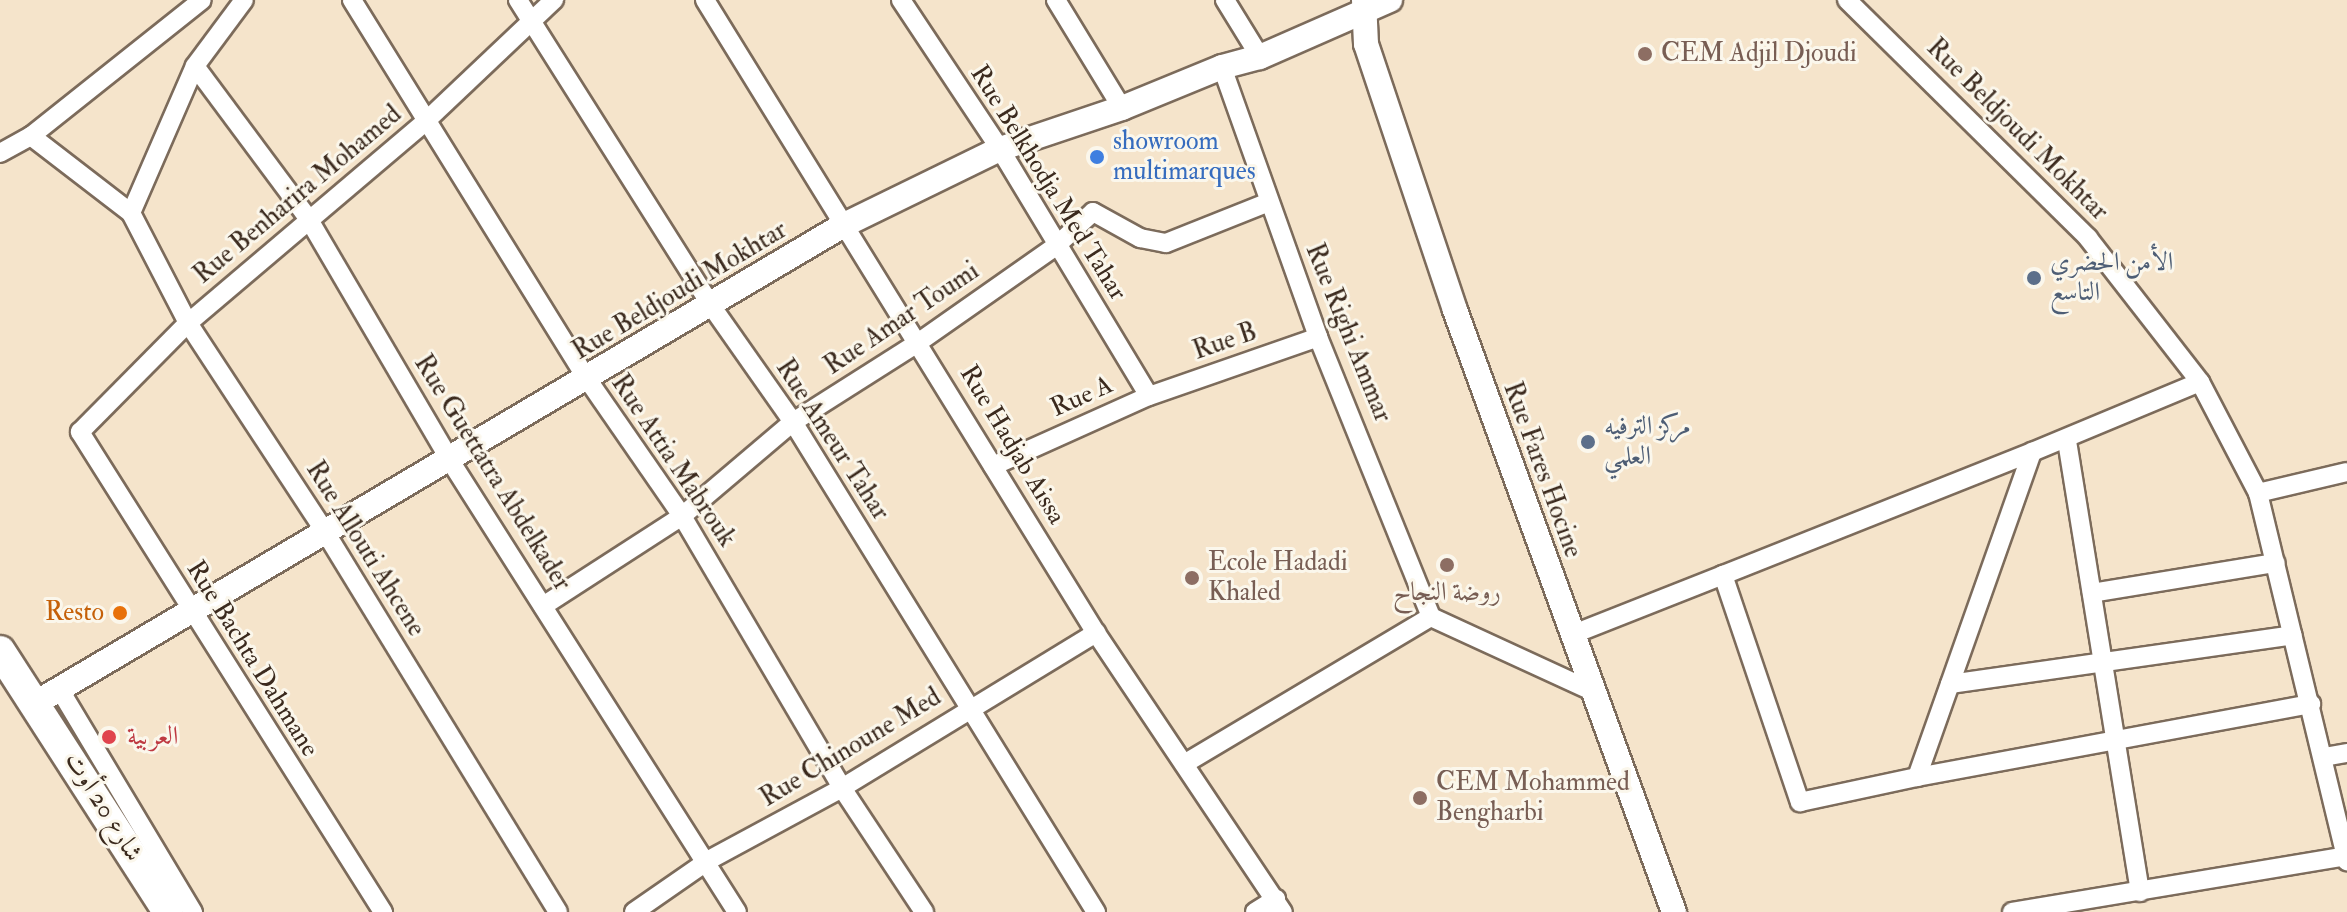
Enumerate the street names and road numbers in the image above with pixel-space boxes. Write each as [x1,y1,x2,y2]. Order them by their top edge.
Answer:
street label: Rue Beldjoudi Mokhtar [1920,33,2114,227]
street label: Rue Belkhodja Med Tahar [963,60,1133,306]
street label: Rue Benharira Mohamed [188,99,408,291]
street label: Rue Beldjoudi Mokhtar [567,215,793,367]
street label: Rue Righi Ammar [1298,239,1398,427]
street label: Rue Amar Toumi [819,256,985,382]
street label: Rue B [1189,317,1261,367]
street label: Rue Guettatra Abdelkader [407,349,577,597]
street label: Rue Ameur Tahar [768,354,896,526]
street label: Rue Hadjab Aissa [952,360,1072,530]
street label: Rue Attia Mabrouk [604,369,742,553]
street label: Rue A [1046,370,1118,424]
street label: Rue Fares Hocine [1496,378,1588,562]
street label: Rue Allouti Ahcene [299,456,431,642]
street label: Rue Bachta Dahmane [179,555,325,763]
street label: Rue Chinoune Med [755,682,947,814]
street label: شارع 20 أوت [57,747,149,867]

